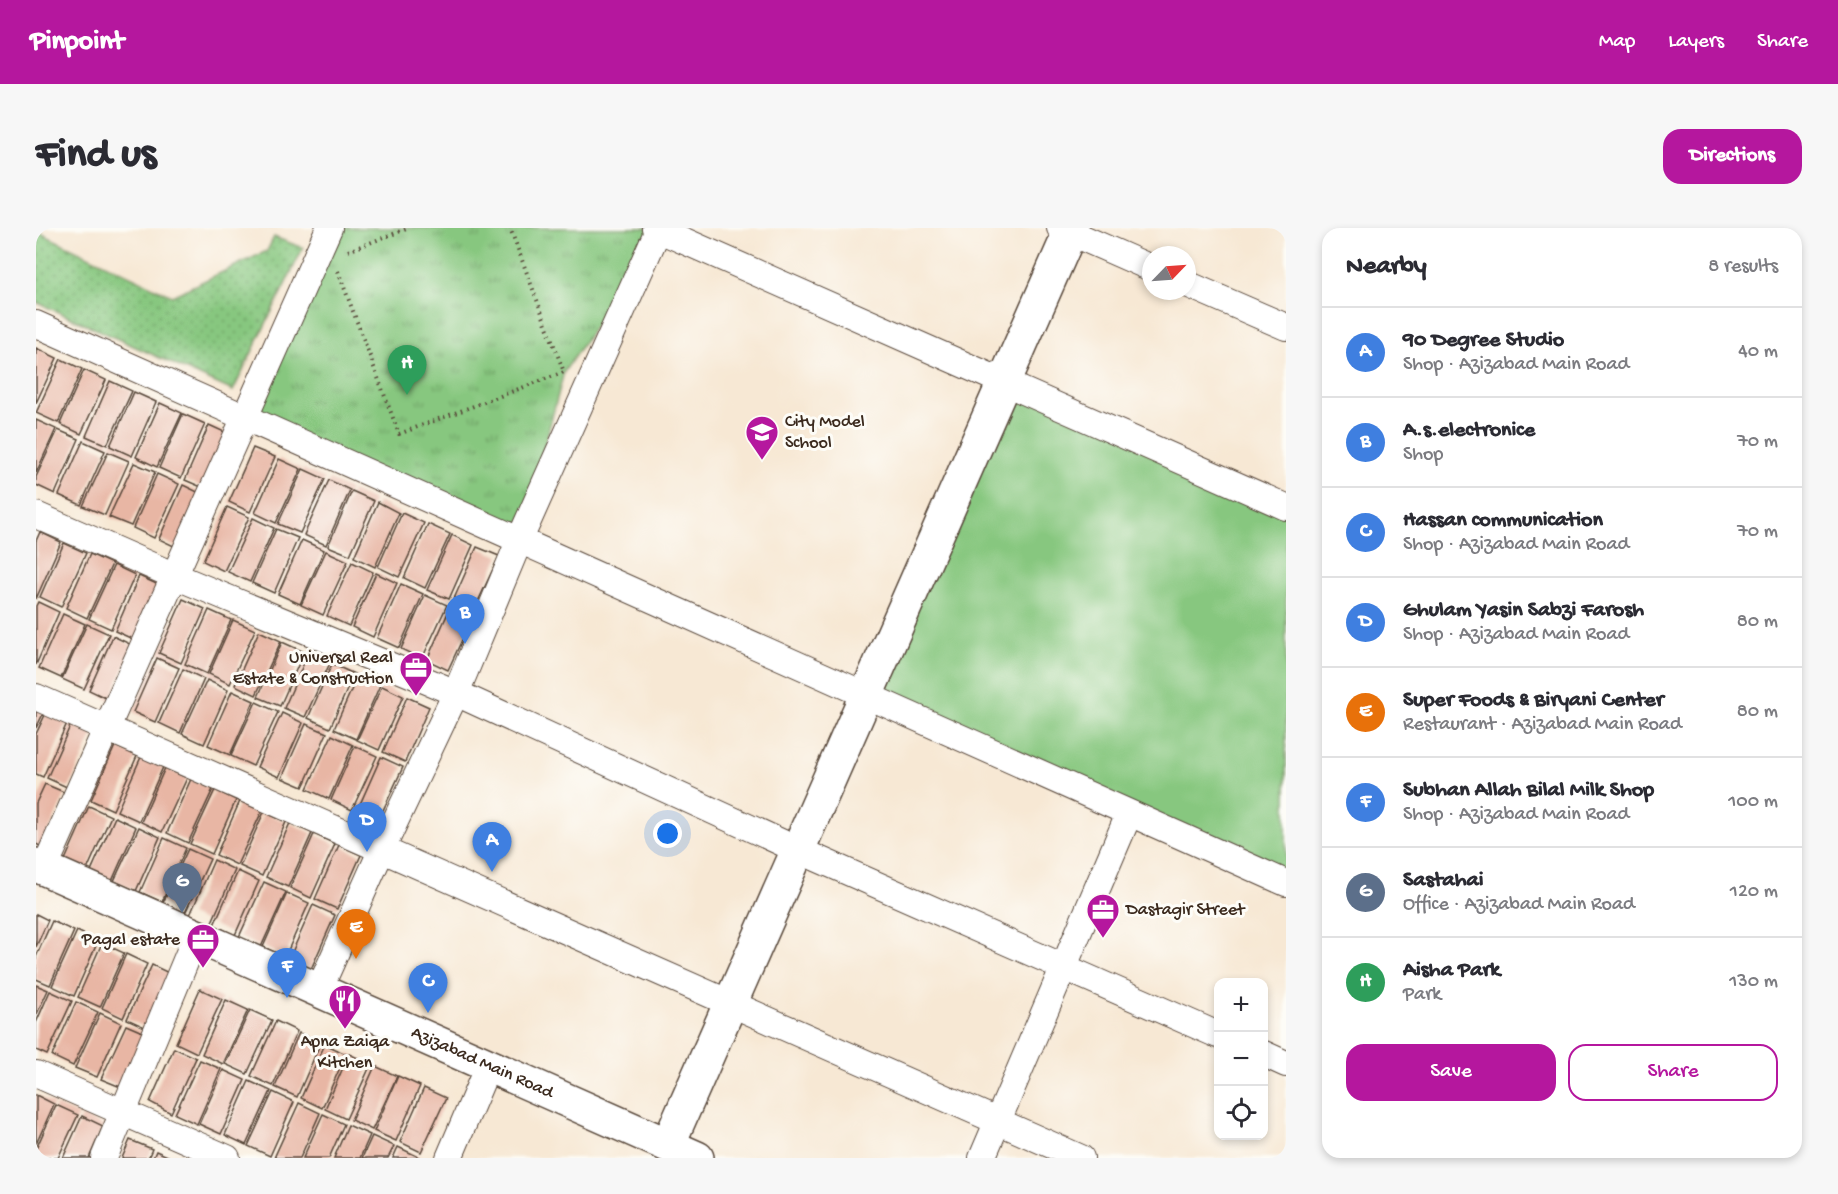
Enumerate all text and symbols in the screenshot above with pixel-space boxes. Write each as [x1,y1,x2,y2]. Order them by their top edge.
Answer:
text: Pinpoint [30,26,124,59]
text: Map [1599,30,1635,55]
text: Layers [1668,30,1724,55]
text: Share [1757,30,1808,55]
button: Directions [1663,129,1802,184]
text: Find us [36,132,156,181]
north arrow [1142,246,1196,300]
text: Nearby [1346,252,1427,283]
text: 8 results [1708,256,1778,279]
text: 90 Degree Studio [1403,328,1564,354]
text: A [1360,341,1371,364]
text: 40 m [1738,341,1778,364]
pin: H [388,346,427,395]
text: Shop · Azizabad Main Road [1403,354,1629,377]
place label: City Model School [785,412,865,454]
school or university icon: City Model School [744,414,780,461]
text: A.s.electronice [1403,418,1535,444]
text: B [1360,431,1371,454]
text: 70 m [1737,431,1778,454]
text: Shop [1403,444,1443,467]
text: Hassan communication [1403,508,1603,534]
text: C [1360,521,1371,544]
text: 70 m [1737,521,1778,544]
text: Shop · Azizabad Main Road [1403,534,1629,557]
pin: B [446,594,484,644]
text: Ghulam Yasin Sabzi Farosh [1403,598,1644,624]
text: D [1359,611,1372,634]
text: 80 m [1737,611,1778,634]
text: Shop · Azizabad Main Road [1403,624,1629,647]
place label: Universal Real Estate & Construction [233,648,393,690]
office icon: Universal Real Estate & Construction [398,650,434,697]
text: Super Foods & Biryani Center [1403,688,1664,714]
text: E [1359,701,1372,724]
text: 80 m [1737,701,1778,724]
text: Restaurant · Azizabad Main Road [1403,714,1682,737]
text: Subhan Allah Bilal Milk Shop [1403,778,1654,804]
text: F [1360,791,1371,814]
text: 100 m [1728,791,1778,814]
pin: D [348,802,386,852]
text: Shop · Azizabad Main Road [1403,804,1629,827]
your location [653,819,682,848]
pin: A [472,822,512,872]
pin: G [162,864,202,913]
text: Sastahai [1403,868,1484,894]
text: G [1359,881,1372,904]
text: 120 m [1730,881,1778,904]
office icon: Dastagir Street [1085,892,1121,939]
text: Office · Azizabad Main Road [1403,894,1635,917]
place label: Dastagir Street [1125,900,1246,921]
pin: E [336,910,376,959]
office icon: Pagal estate [185,922,221,969]
place label: Pagal estate [81,930,181,951]
pin: F [268,948,306,998]
text: Aisha Park [1403,958,1500,984]
pin: C [408,964,448,1013]
text: H [1360,971,1371,994]
text: 130 m [1729,971,1778,994]
map controls [1214,978,1268,1140]
button: + [1214,978,1268,1032]
restaurant icon: Apna Zaiqa Kitchen [327,983,363,1030]
text: Park [1403,984,1441,1007]
street label: Azizabad Main Road [408,1022,558,1104]
place label: Apna Zaiqa Kitchen [301,1032,390,1074]
button: − [1214,1032,1268,1086]
button: Save [1346,1044,1556,1101]
button: Share [1568,1044,1778,1101]
button: locate [1214,1086,1268,1140]

